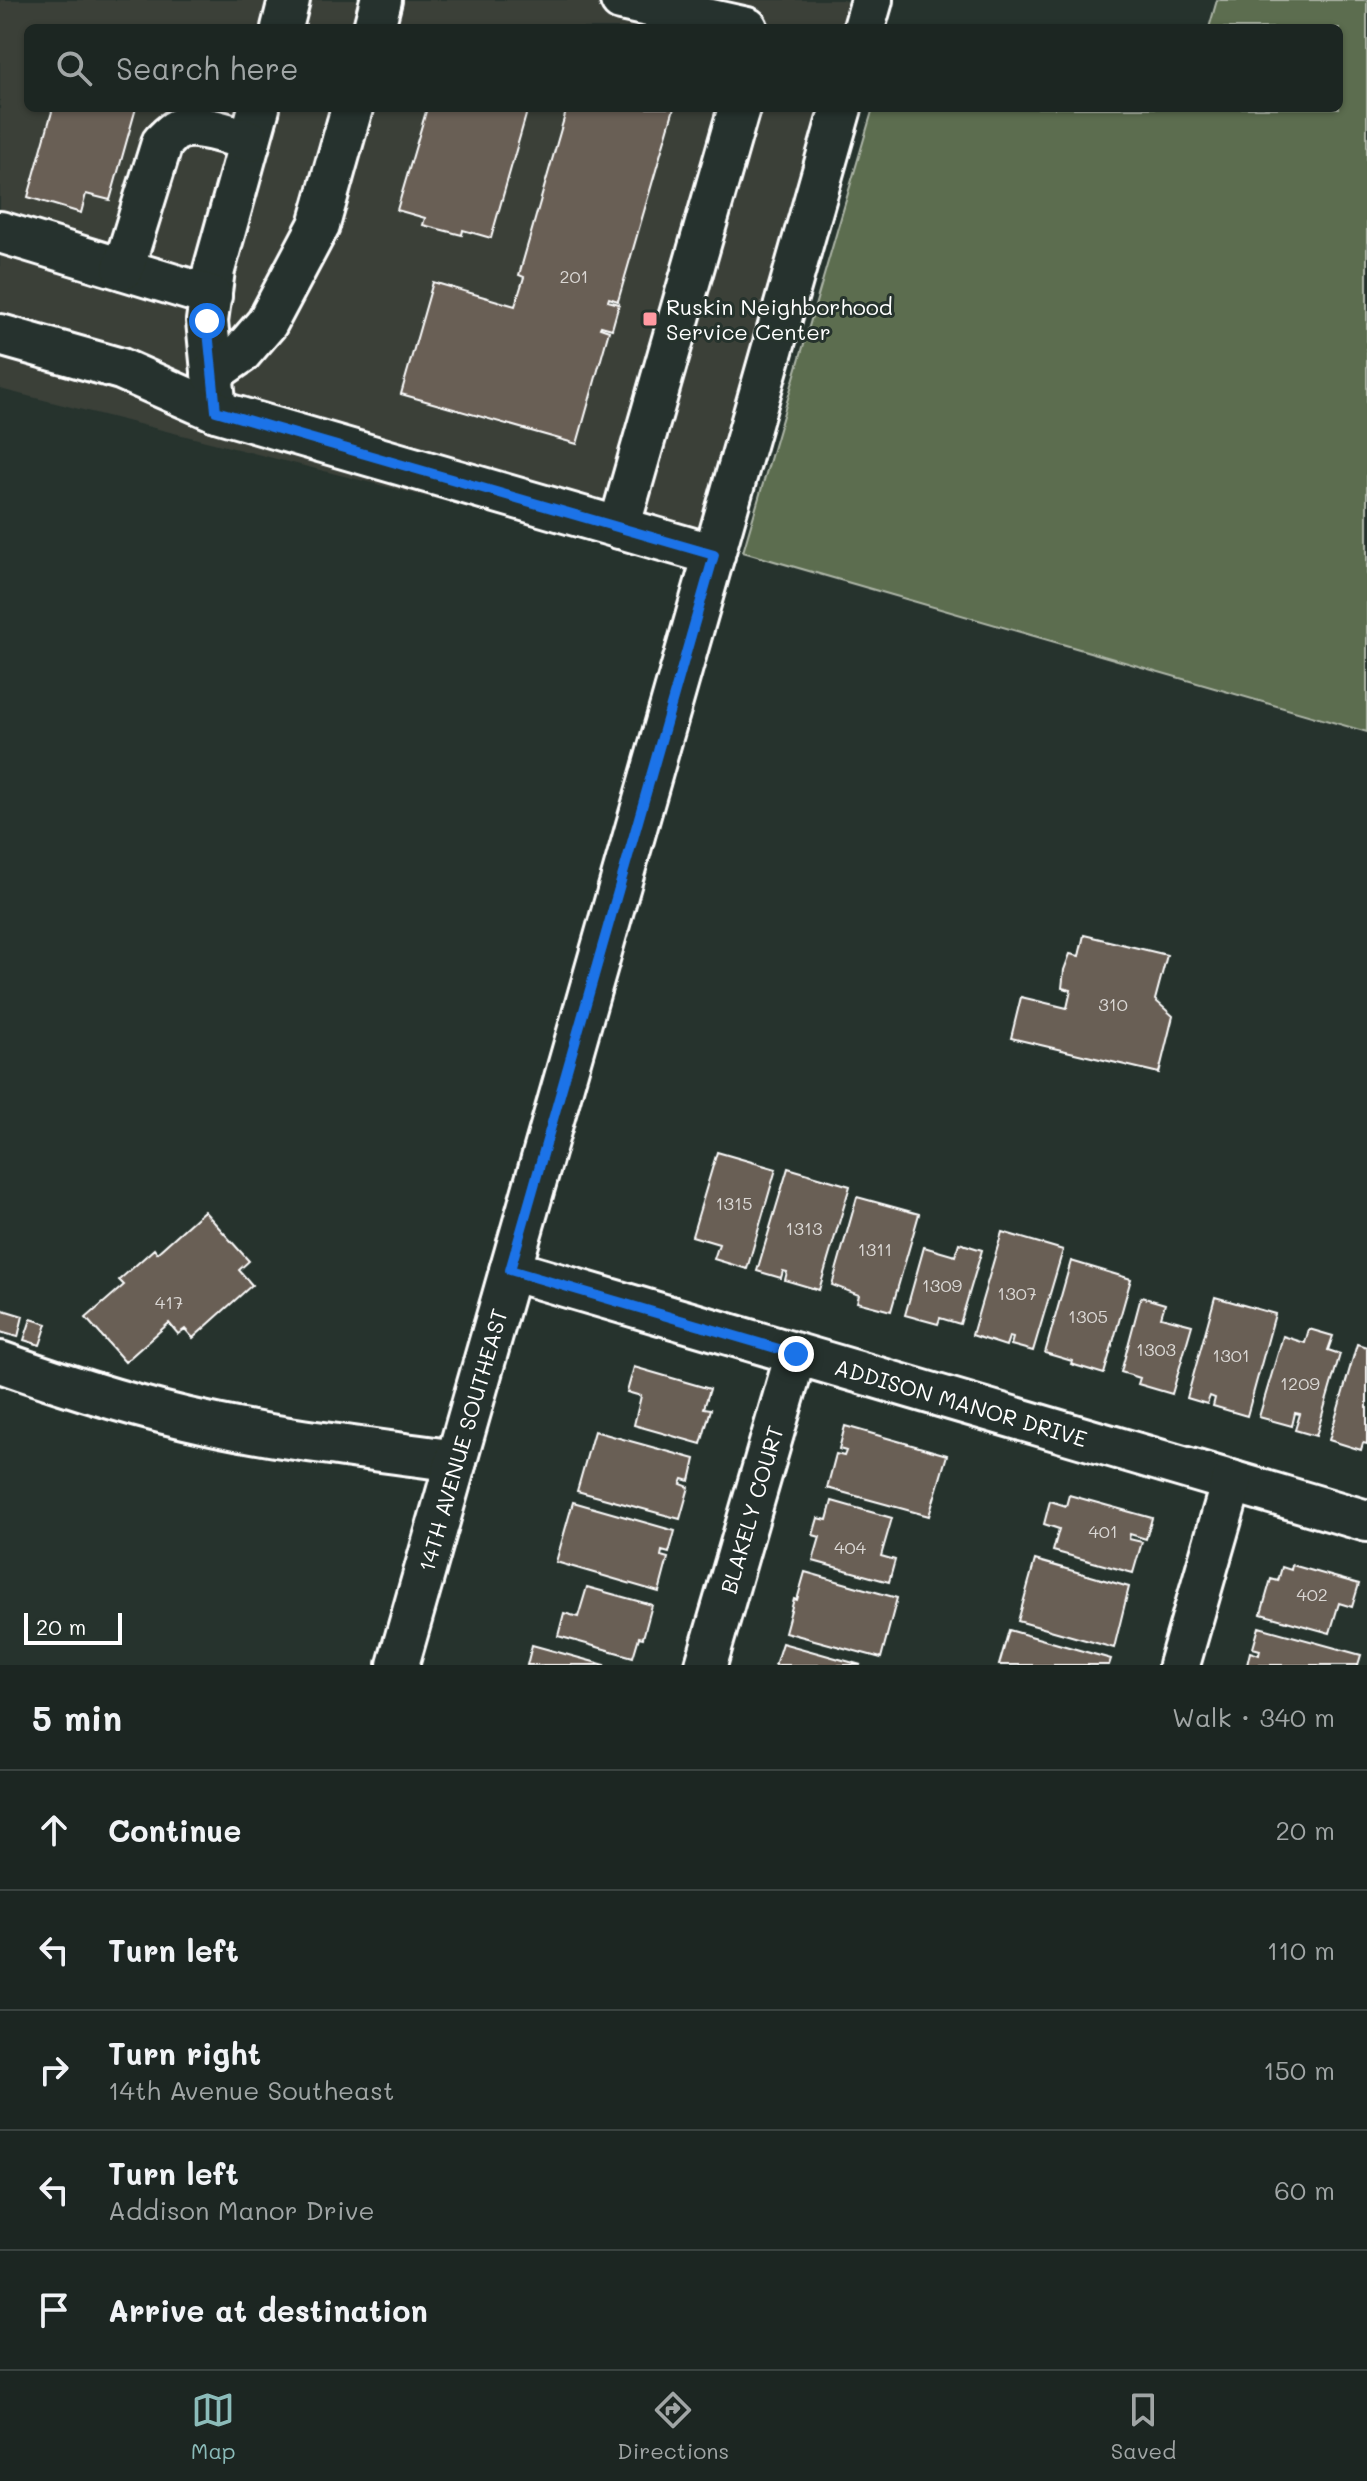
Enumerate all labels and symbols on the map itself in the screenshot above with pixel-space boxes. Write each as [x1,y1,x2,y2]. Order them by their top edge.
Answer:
house number: 201 [559,264,589,288]
place label: Ruskin Neighborhood Service Center [666,292,893,346]
route start [189,303,225,339]
marker: Ruskin Neighborhood Service Center [641,310,659,328]
house number: 310 [1098,992,1128,1016]
house number: 1315 [715,1191,753,1215]
house number: 1313 [785,1216,823,1240]
house number: 1311 [858,1237,892,1261]
house number: 1309 [922,1273,963,1297]
house number: 1307 [997,1281,1037,1305]
house number: 417 [155,1290,183,1314]
house number: 1305 [1068,1304,1108,1328]
street label: 14TH AVENUE SOUTHEAST [411,1305,513,1575]
route end [778,1336,814,1372]
house number: 1303 [1136,1337,1176,1361]
house number: 1301 [1212,1343,1250,1367]
street label: ADDISON MANOR DRIVE [831,1351,1091,1453]
house number: 1209 [1280,1371,1320,1395]
street label: BLAKELY COURT [713,1422,789,1597]
house number: 401 [1088,1519,1118,1543]
house number: 404 [834,1535,867,1559]
house number: 402 [1296,1582,1328,1606]
scale bar [24,1609,122,1645]

